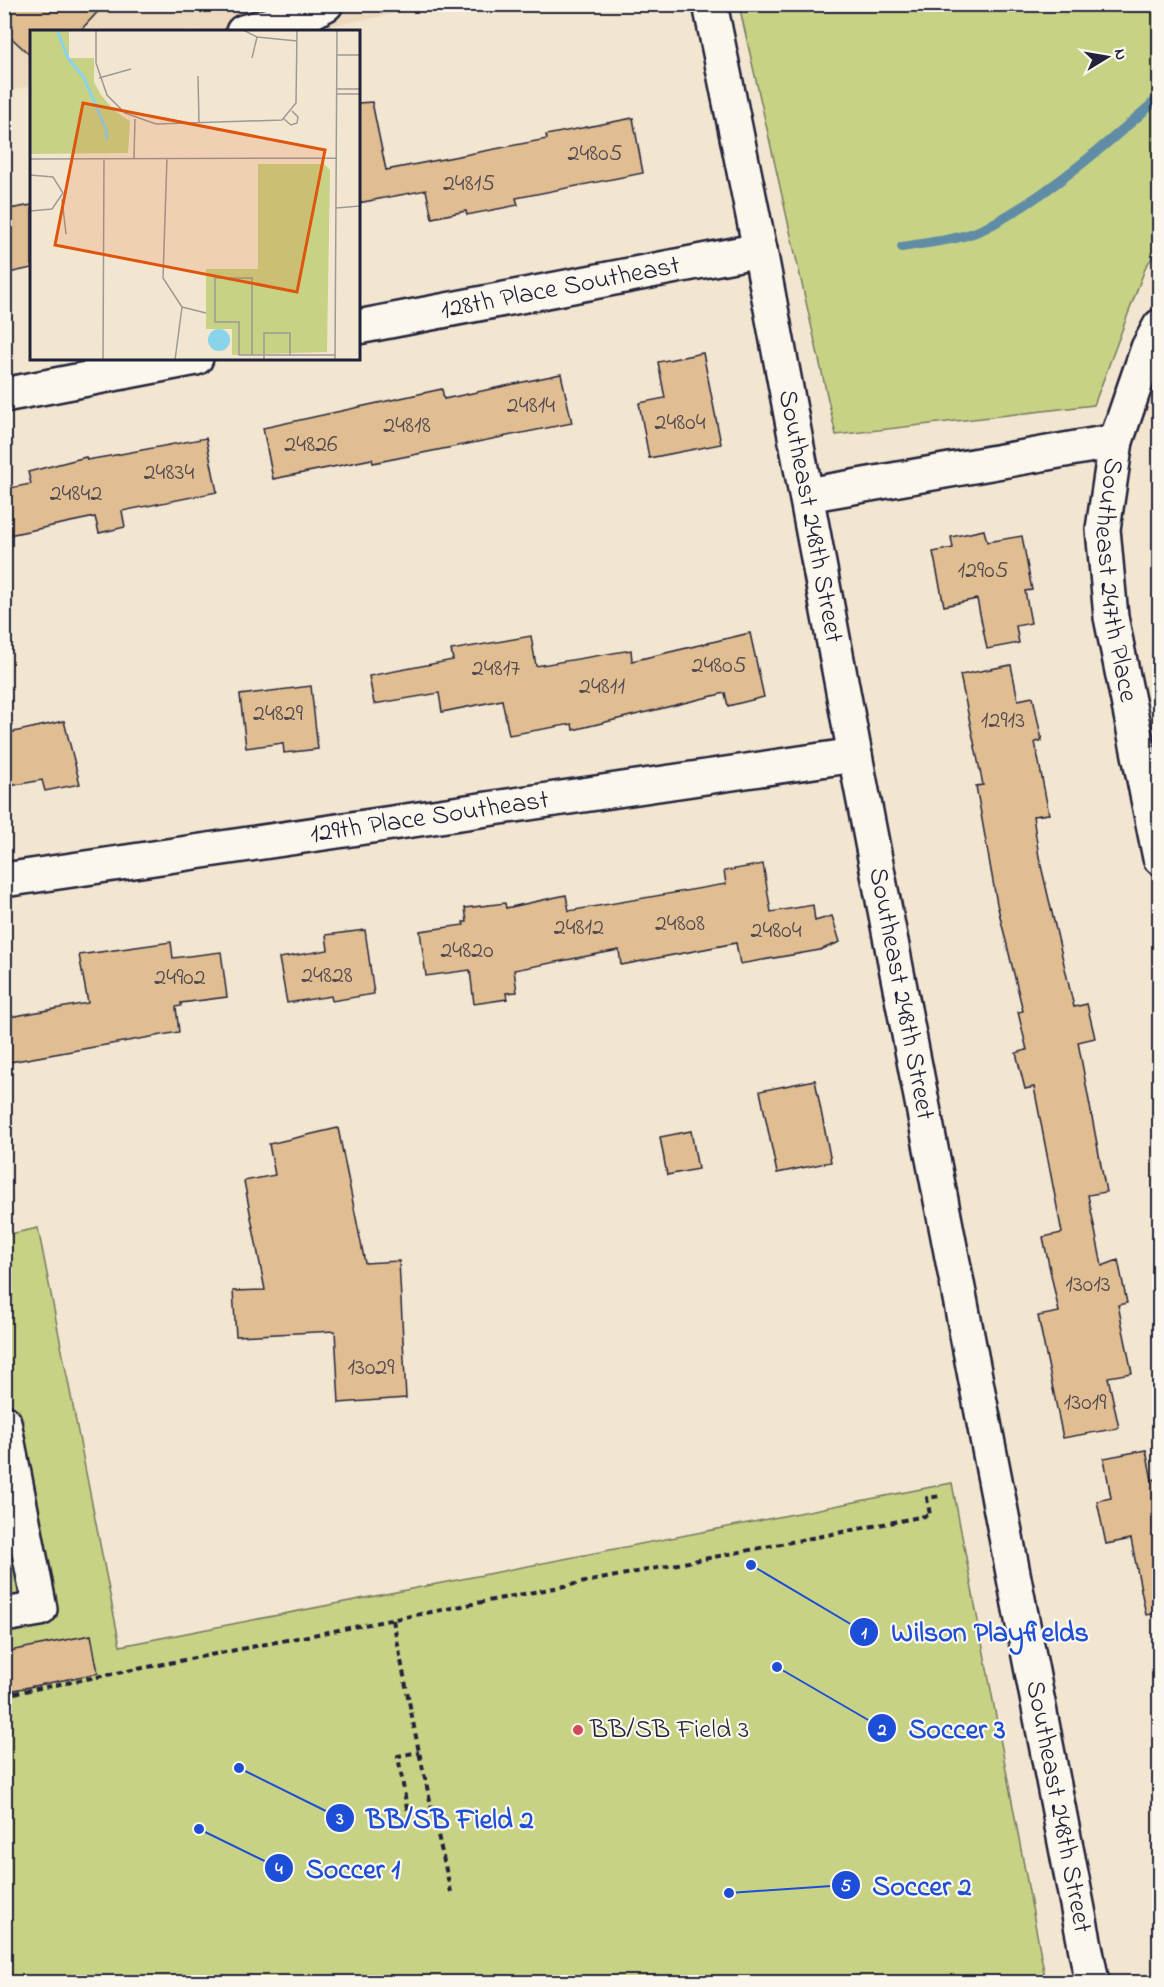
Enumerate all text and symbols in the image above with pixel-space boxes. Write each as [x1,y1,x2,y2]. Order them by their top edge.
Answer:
north arrow [1077,27,1137,87]
inset map [30,30,360,360]
text: N [1107,47,1133,62]
house number: 24805 [568,137,623,172]
house number: 24815 [443,167,495,202]
street label: 128th Place Southeast [437,246,683,330]
street label: Southeast 248th Street [767,387,853,646]
house number: 24814 [507,389,555,424]
house number: 24804 [654,406,706,441]
house number: 24818 [383,409,431,444]
house number: 24826 [284,428,338,463]
street label: Southeast 247th Place [1083,455,1148,707]
house number: 24834 [144,456,194,491]
house number: 24842 [50,477,102,512]
house number: 12905 [958,554,1009,589]
house number: 24805 [692,649,747,684]
house number: 24817 [472,652,520,687]
house number: 24811 [579,670,625,705]
house number: 24829 [253,697,304,732]
house number: 12913 [981,704,1025,739]
street label: 129th Place Southeast [307,781,552,854]
street label: Southeast 248th Street [858,864,945,1123]
house number: 24808 [655,907,705,942]
house number: 24812 [554,911,604,946]
house number: 24804 [750,914,802,949]
house number: 24820 [440,934,494,969]
house number: 24828 [301,959,353,994]
house number: 24902 [154,961,206,996]
house number: 13013 [1065,1268,1111,1303]
house number: 13029 [347,1351,395,1386]
house number: 13019 [1064,1386,1107,1421]
callout: Wilson Playfields [849,1609,1101,1655]
text: Wilson Playfields [891,1614,1089,1655]
text: 1 [861,1621,867,1647]
street label: Southeast 248th Street [1015,1677,1102,1936]
callout: Soccer 3 [867,1705,1018,1751]
place label: BB/SB Field 3 [589,1711,749,1750]
text: Soccer 3 [908,1711,1006,1752]
text: 2 [877,1718,887,1744]
marker: BB/SB Field 3 [571,1723,585,1737]
callout: BB/SB Field 2 [325,1795,546,1841]
text: BB/SB Field 2 [364,1801,534,1842]
text: 3 [335,1807,344,1833]
callout: Soccer 1 [264,1845,412,1891]
text: Soccer 1 [306,1851,400,1892]
text: 4 [275,1857,283,1883]
callout: Soccer 2 [831,1862,984,1908]
text: Soccer 2 [872,1868,972,1909]
text: 5 [841,1874,852,1900]

